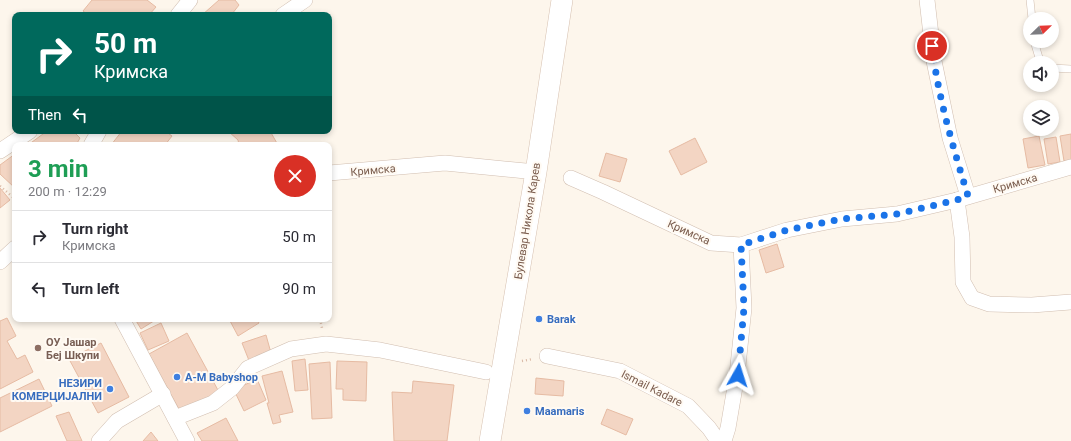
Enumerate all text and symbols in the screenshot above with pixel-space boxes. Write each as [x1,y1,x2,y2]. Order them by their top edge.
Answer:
north arrow [1023,12,1059,48]
map controls [1023,12,1059,136]
text: 50 m [94,27,157,60]
icon: right [28,28,80,80]
pin [915,29,949,63]
icon: arrive [921,35,943,57]
button: sound [1023,56,1059,92]
text: Кримска [94,61,168,82]
button: layers [1023,100,1059,136]
icon: left [69,104,91,126]
text: Then [28,106,61,124]
text: 3 min [28,155,88,183]
button: close [274,155,316,197]
street label: Кримска [350,162,396,179]
street label: Булевар Никола Карев [512,162,543,280]
street label: Кримска [992,171,1039,196]
text: 200 m · 12:29 [28,184,107,199]
street label: Кримска [665,217,712,248]
text: Turn right [62,220,128,238]
icon: right [28,226,50,248]
text: 50 m [282,228,316,246]
text: Кримска [62,238,116,253]
icon: left [28,278,50,300]
text: Turn left [62,280,119,298]
text: 90 m [282,280,316,298]
place label: Barak [547,313,576,326]
marker: Barak [534,314,544,324]
place label: ОУ Јашар Беј Шкупи [46,336,99,362]
marker: ОУ Јашар Беј Шкупи [33,343,43,353]
position arrow [717,354,759,396]
street label: Ismail Kadare [619,367,685,409]
place label: A-M Babyshop [185,371,258,384]
marker: A-M Babyshop [172,372,182,382]
place label: НЕЗИРИ КОМЕРЦИЈАЛНИ [12,377,102,403]
marker: НЕЗИРИ КОМЕРЦИЈАЛНИ [105,384,115,394]
place label: Maamaris [535,405,585,418]
marker: Maamaris [522,406,532,416]

